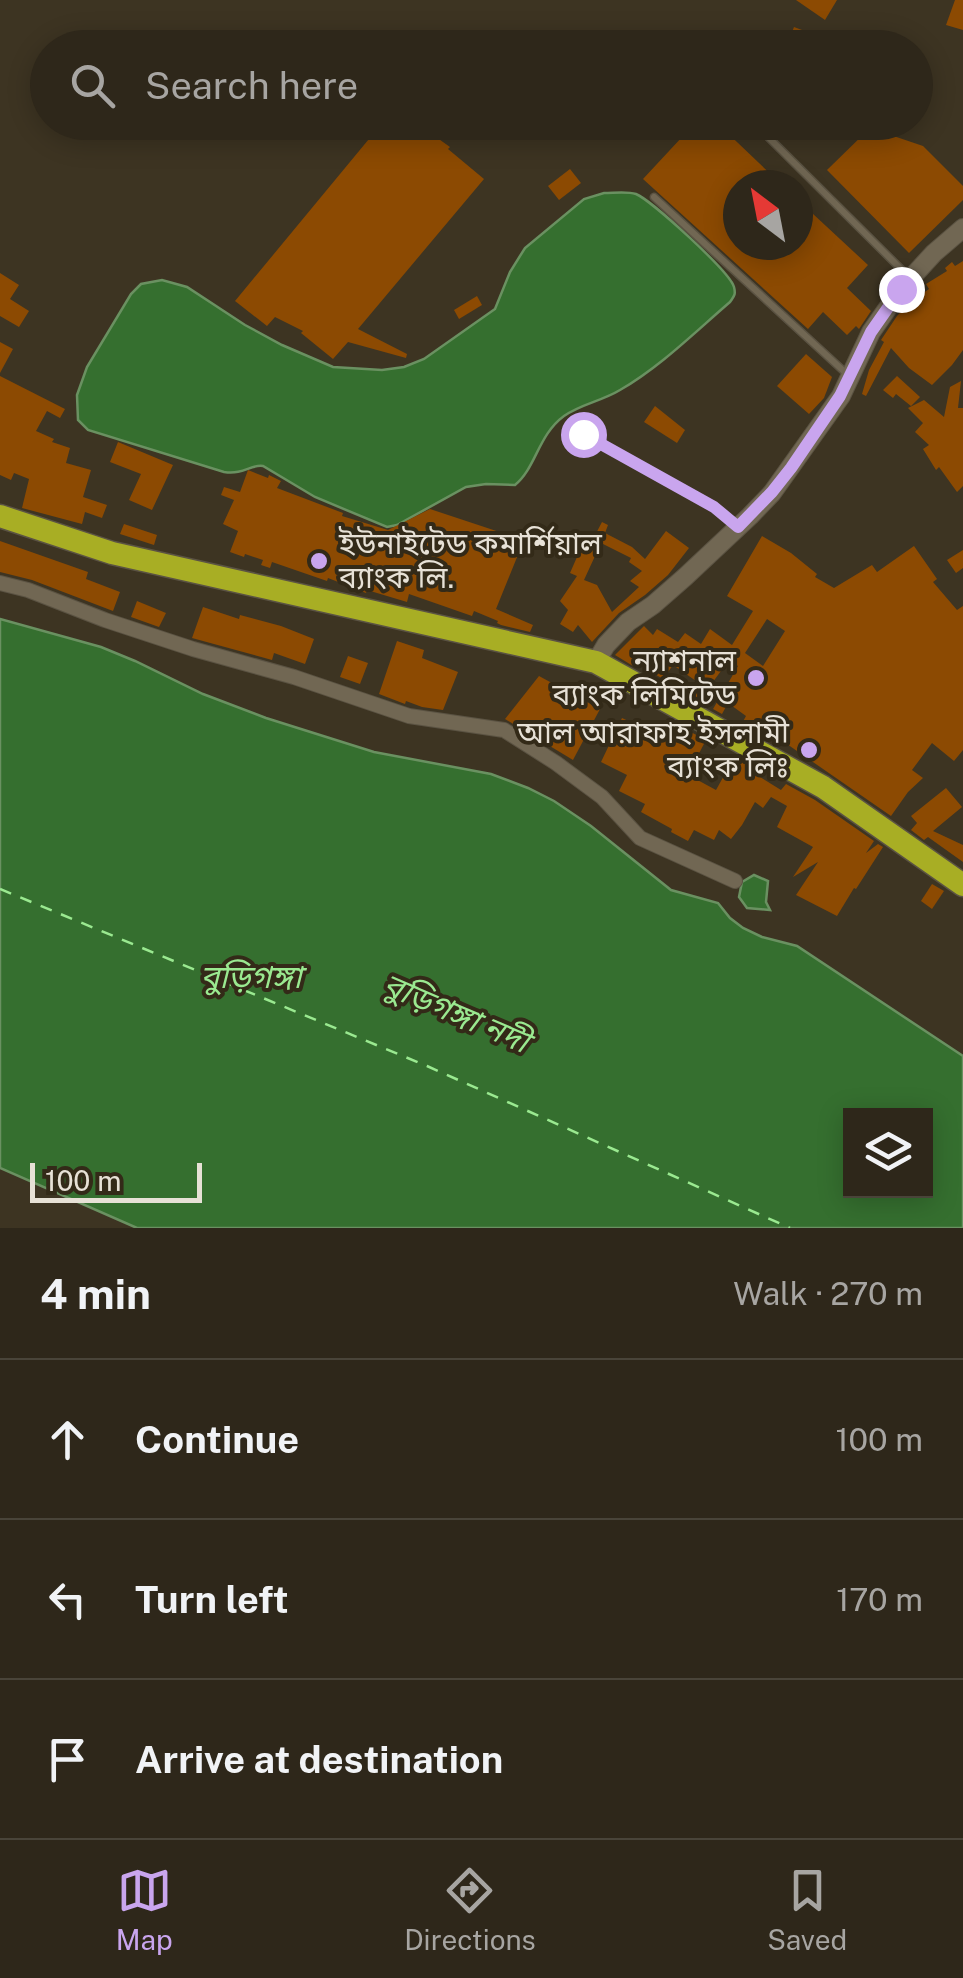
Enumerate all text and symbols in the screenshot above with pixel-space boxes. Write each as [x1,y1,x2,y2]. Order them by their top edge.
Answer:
search box [30,30,933,140]
icon: search [65,58,120,113]
text: Search here [145,63,358,108]
north arrow [723,170,813,260]
route end [879,267,925,313]
route start [561,412,607,458]
place label: ইউনাইটেড কমার্শিয়াল ব্যাংক লি. [338,525,603,595]
marker: ইউনাইটেড কমার্শিয়াল ব্যাংক লি. [308,550,330,572]
place label: ন্যাশনাল ব্যাংক লিমিটেড [552,642,737,712]
marker: ন্যাশনাল ব্যাংক লিমিটেড [745,667,767,689]
place label: আল আরাফাহ ইসলামী ব্যাংক লিঃ [516,714,790,784]
marker: আল আরাফাহ ইসলামী ব্যাংক লিঃ [798,739,820,761]
water label: বুড়িগঙ্গা [200,958,307,996]
water label: বুড়িগঙ্গা নদী [377,965,540,1063]
map controls [843,1108,933,1198]
button: layers [843,1108,933,1198]
scale bar [30,1158,202,1202]
text: 100 m [45,1164,122,1197]
text: 4 min [40,1269,151,1318]
text: Walk · 270 m [733,1275,923,1312]
icon: ahead [40,1412,95,1467]
text: Continue [135,1417,299,1462]
text: 100 m [836,1421,923,1458]
icon: left [40,1572,95,1627]
text: Turn left [135,1577,289,1622]
text: 170 m [836,1581,923,1618]
icon: arrive [40,1732,95,1787]
text: Arrive at destination [135,1737,503,1782]
tab: Map [116,1863,173,1956]
tab: Directions [404,1863,536,1956]
tab: Saved [767,1863,847,1956]

